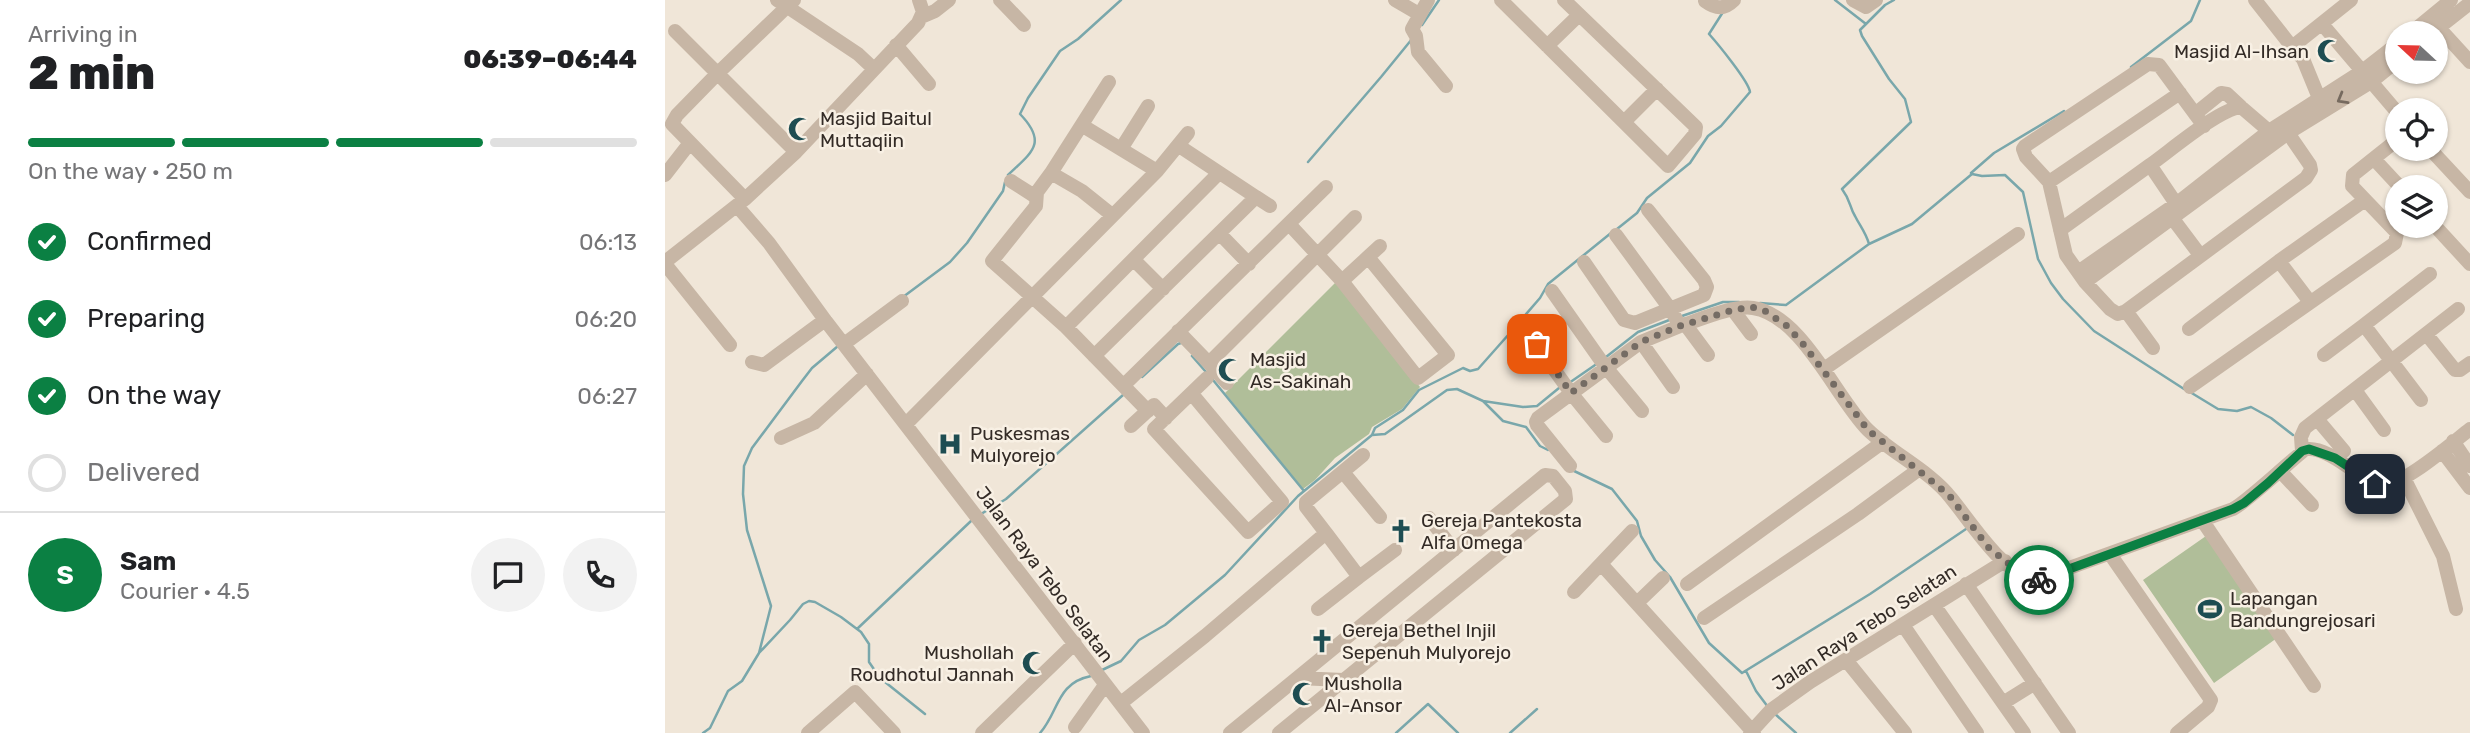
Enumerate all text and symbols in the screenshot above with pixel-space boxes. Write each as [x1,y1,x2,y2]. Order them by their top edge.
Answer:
text: Arriving in [28,20,138,48]
north arrow [2385,21,2448,84]
map controls [2385,21,2448,238]
mosque icon: Masjid Al-Ihsan [2315,37,2343,65]
place label: Masjid Al-Ihsan [2174,40,2309,63]
text: 06:39–06:44 [463,44,637,75]
text: 2 min [28,46,155,101]
one-way arrow [2336,91,2349,104]
button: locate [2385,98,2448,161]
place label: Masjid Baitul Muttaqiin [820,107,932,152]
mosque icon: Masjid Baitul Muttaqiin [786,115,814,143]
text: On the way · 250 m [28,157,233,185]
button: layers [2385,175,2448,238]
icon: check [28,223,66,261]
text: Confirmed [87,226,212,257]
text: 06:13 [579,228,637,256]
icon: check [28,300,66,338]
text: Preparing [87,303,205,334]
text: 06:20 [575,305,637,333]
pin [1507,314,1567,374]
icon: bag [1518,325,1556,363]
place label: Masjid As-Sakinah [1250,348,1351,393]
mosque icon: Masjid As-Sakinah [1216,356,1244,384]
icon: check [28,377,66,415]
text: On the way [87,380,221,411]
text: 06:27 [577,382,637,410]
place label: Puskesmas Mulyorejo [970,422,1070,467]
hospital icon: Puskesmas Mulyorejo [936,430,964,458]
pin [2345,454,2405,514]
text: Delivered [87,457,200,488]
icon: home [2356,465,2394,503]
street label: Jalan Raya Tebo Selatan [971,482,1118,667]
place label: Gereja Pantekosta Alfa Omega [1421,509,1582,554]
church icon: Gereja Pantekosta Alfa Omega [1387,517,1415,545]
button: chat [471,538,545,612]
button: phone [563,538,637,612]
courier [2004,545,2074,615]
text: Sam [120,546,176,577]
street label: Jalan Raya Tebo Selatan [1768,559,1961,696]
text: S [56,560,74,591]
icon: bike [2020,561,2058,599]
text: Courier · 4.5 [120,577,250,605]
place label: Lapangan Bandungrejosari [2230,587,2376,632]
sports icon: Lapangan Bandungrejosari [2196,595,2224,623]
place label: Gereja Bethel Injil Sepenuh Mulyorejo [1342,619,1511,664]
church icon: Gereja Bethel Injil Sepenuh Mulyorejo [1308,627,1336,655]
place label: Mushollah Roudhotul Jannah [850,641,1014,686]
mosque icon: Mushollah Roudhotul Jannah [1020,649,1048,677]
place label: Musholla Al-Ansor [1324,672,1403,717]
mosque icon: Musholla Al-Ansor [1290,680,1318,708]

